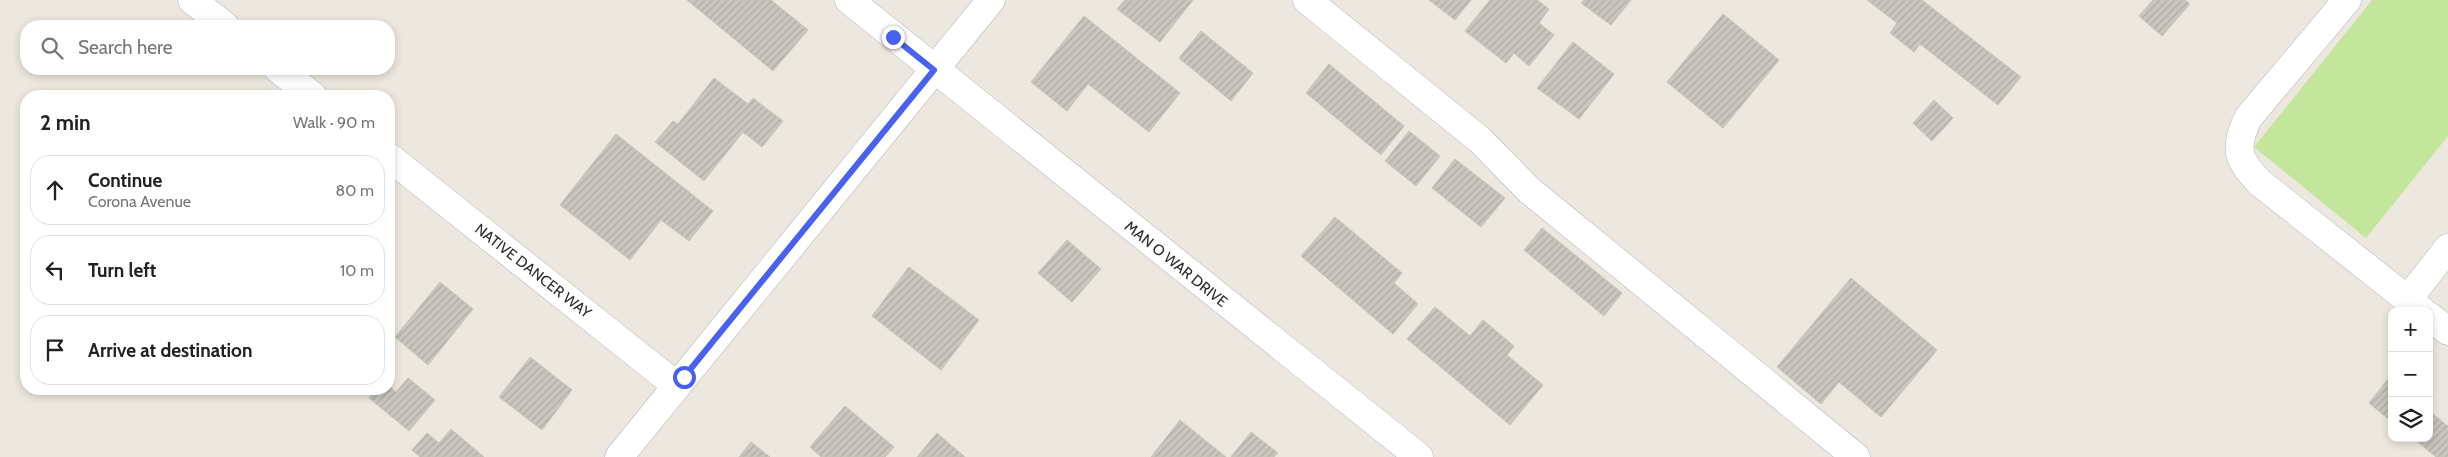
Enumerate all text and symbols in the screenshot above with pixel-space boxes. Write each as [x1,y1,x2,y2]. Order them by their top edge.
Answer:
search box [20,20,395,75]
route end [882,26,905,49]
icon: search [38,34,66,62]
text: Search here [78,36,172,59]
text: 2 min [40,110,91,135]
text: Walk · 90 m [293,113,375,132]
text: Continue [88,169,162,192]
icon: ahead [41,176,69,204]
text: 80 m [336,181,374,200]
text: Corona Avenue [88,192,191,211]
street label: MAN O WAR DRIVE [1121,217,1231,311]
street label: NATIVE DANCER WAY [471,220,595,322]
icon: left [41,256,69,284]
text: Turn left [88,259,156,282]
text: 10 m [340,261,374,280]
map controls [2388,307,2433,442]
button: + [2388,307,2433,352]
icon: arrive [41,336,69,364]
text: Arrive at destination [88,339,252,362]
button: − [2388,352,2433,397]
route start [673,366,696,389]
button: layers [2388,397,2433,442]

